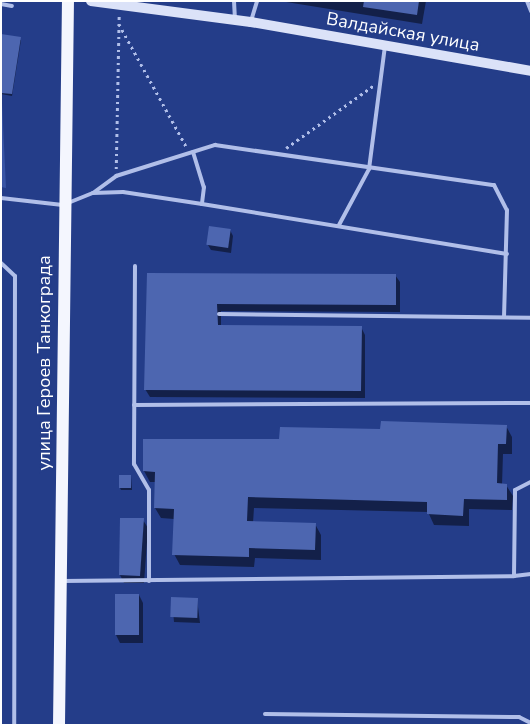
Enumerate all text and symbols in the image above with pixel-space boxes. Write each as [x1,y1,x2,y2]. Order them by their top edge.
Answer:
street label: Валдайская улица [325,8,481,56]
street label: улица Героев Танкограда [33,255,55,471]

